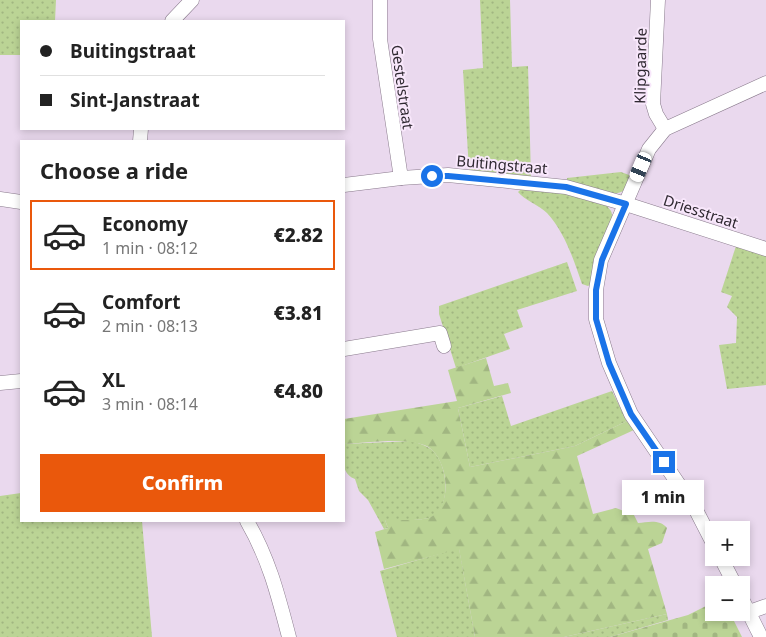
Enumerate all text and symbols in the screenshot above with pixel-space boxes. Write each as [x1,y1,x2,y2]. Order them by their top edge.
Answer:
street label: Klipgaarde [629,28,651,104]
text: Buitingstraat [70,38,196,64]
street label: Gestelstraat [387,43,419,131]
text: Sint-Janstraat [70,87,200,113]
street label: Buitingstraat [456,150,549,178]
car [628,150,653,184]
text: Choose a ride [40,155,188,185]
route start [421,165,443,187]
street label: Driesstraat [661,190,741,233]
text: Economy [102,211,188,237]
icon: car [42,213,87,258]
text: €2.82 [274,222,323,248]
text: 1 min · 08:12 [102,237,198,259]
text: Comfort [102,289,181,315]
icon: car [42,291,87,336]
text: €3.81 [274,300,323,326]
text: 2 min · 08:13 [102,315,198,337]
text: XL [102,367,125,393]
icon: car [42,369,87,414]
text: €4.80 [274,378,323,404]
text: 3 min · 08:14 [102,393,198,415]
route end [653,451,675,473]
button: Confirm [40,454,325,512]
callout: 1 min [623,480,705,514]
text: 1 min [641,486,685,508]
map controls [705,521,750,621]
button: + [705,521,750,566]
button: − [705,576,750,621]

